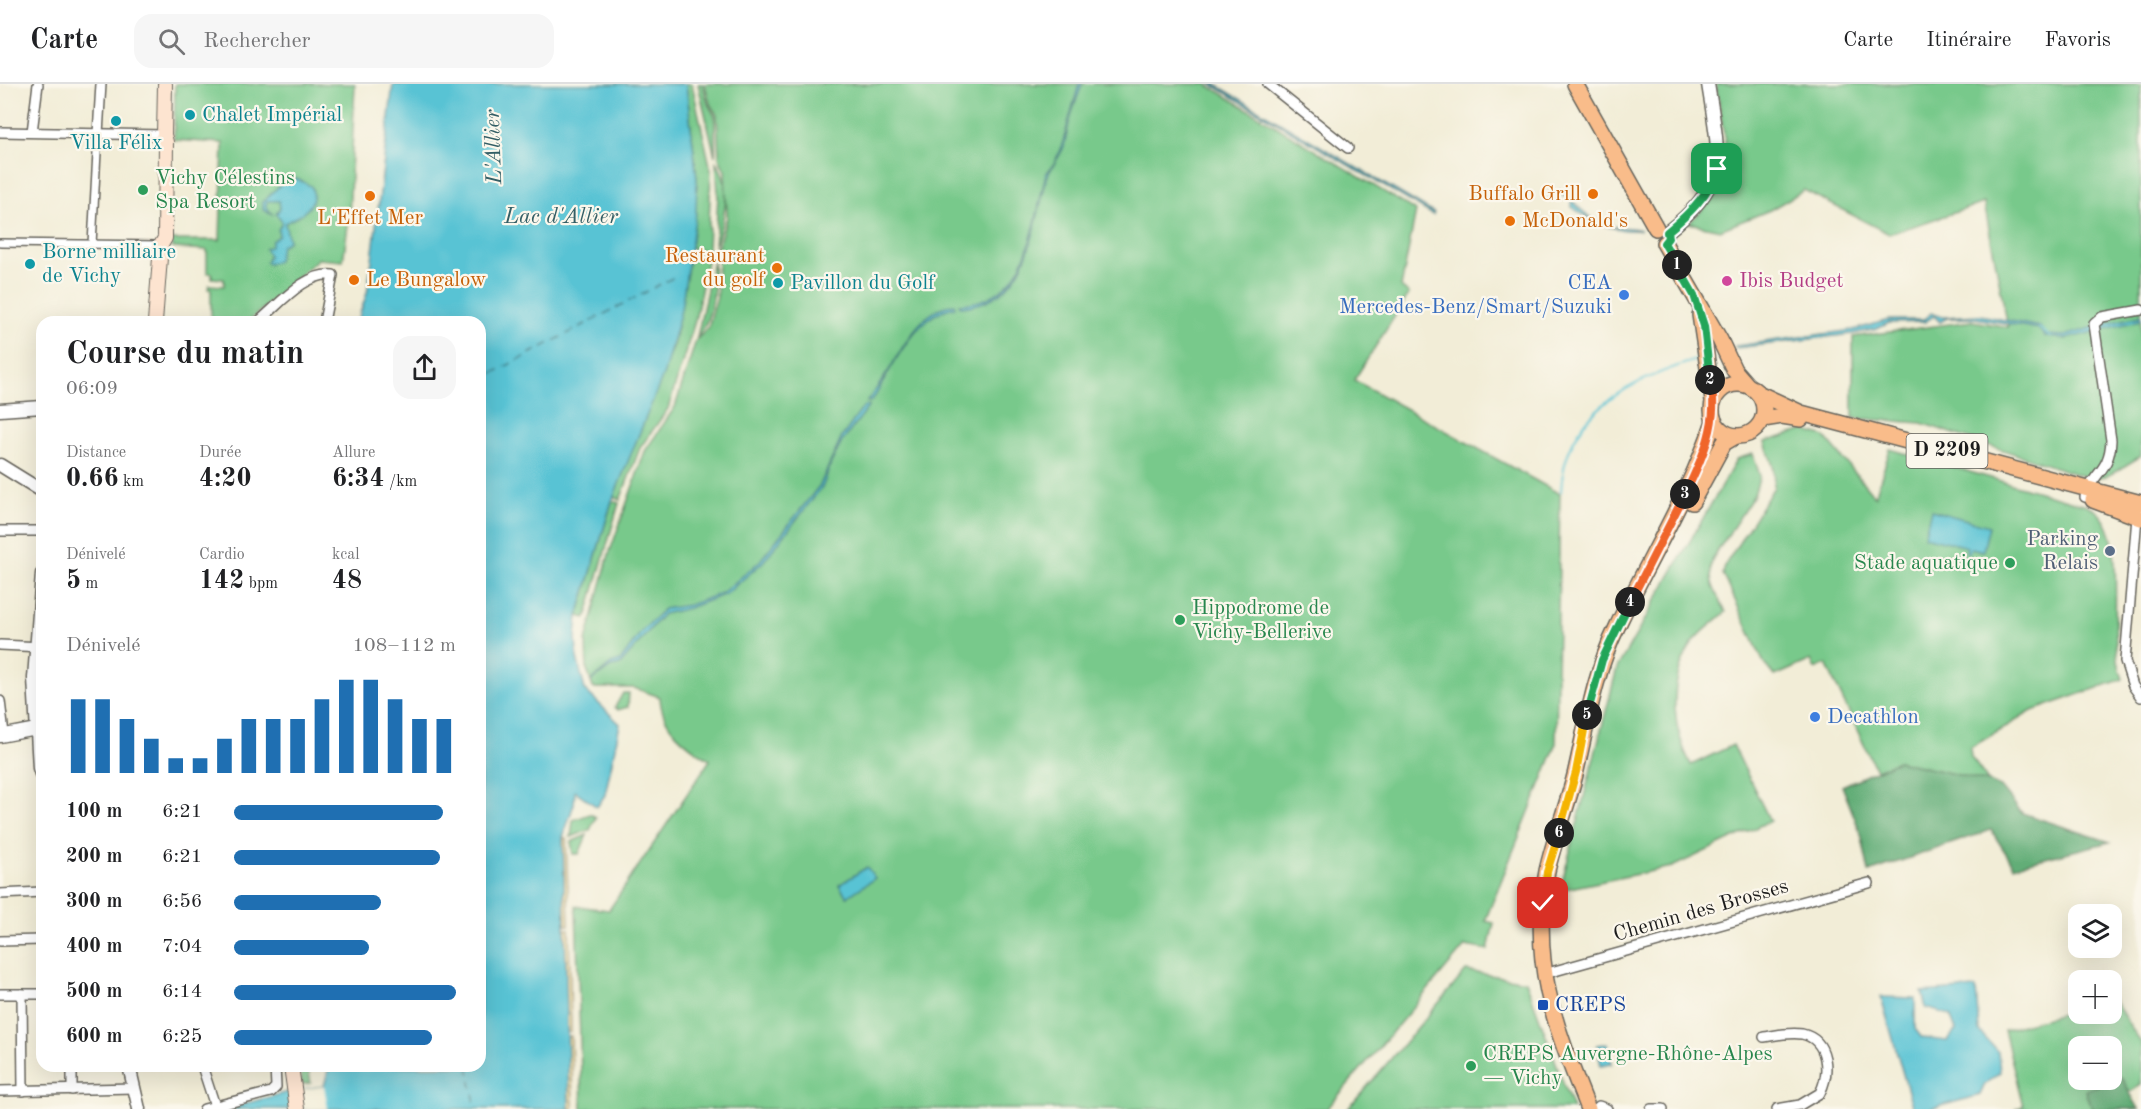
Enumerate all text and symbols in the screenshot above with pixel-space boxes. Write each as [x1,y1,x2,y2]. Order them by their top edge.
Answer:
search box [134,14,554,68]
icon: search [155,25,188,58]
text: Carte [30,27,98,55]
text: Rechercher [203,30,311,52]
text: Carte [1843,30,1893,51]
text: Itinéraire [1926,30,2012,51]
text: Favoris [2045,30,2111,51]
place label: Chalet Impérial [202,105,343,126]
marker: Chalet Impérial [183,108,197,122]
water label: L'Allier [482,109,506,186]
marker: Villa Félix [109,114,123,128]
place label: Villa Félix [69,133,163,154]
pin [1691,143,1742,194]
icon: arrive [1700,152,1733,185]
place label: Vichy Célestins Spa Resort [155,168,295,213]
marker: Vichy Célestins Spa Resort [136,183,150,197]
place label: Buffalo Grill [1468,184,1581,205]
marker: Buffalo Grill [1586,187,1600,201]
marker: L'Effet Mer [363,189,377,203]
water label: Lac d'Allier [503,206,618,228]
place label: L'Effet Mer [317,208,423,229]
place label: McDonald's [1522,211,1628,232]
marker: McDonald's [1503,214,1517,228]
place label: Borne milliaire de Vichy [42,242,176,287]
place label: Restaurant du golf [665,246,766,291]
pin: 1 [1662,250,1692,280]
marker: Borne milliaire de Vichy [23,257,37,271]
text: 1 [1672,257,1682,273]
marker: Restaurant du golf [770,261,784,275]
place label: Le Bungalow [366,270,486,291]
place label: Ibis Budget [1739,271,1844,292]
marker: Le Bungalow [347,273,361,287]
place label: Pavillon du Golf [790,273,936,294]
place label: CEA Mercedes-Benz/Smart/Suzuki [1339,273,1612,318]
marker: Ibis Budget [1720,274,1734,288]
marker: Pavillon du Golf [771,276,785,290]
marker: CEA Mercedes-Benz/Smart/Suzuki [1617,288,1631,302]
button: share [393,336,456,399]
text: Course du matin [66,338,304,371]
pin: 2 [1695,365,1725,395]
text: 2 [1705,372,1715,388]
text: 06:09 [66,379,118,399]
road number: D 2209 [1906,434,1988,468]
text: Distance [66,445,126,461]
text: Durée [199,445,241,461]
text: Allure [332,445,375,461]
text: 0.66 [66,466,119,492]
text: 4:20 [199,466,252,492]
text: 6:34 [332,466,385,492]
text: km [119,474,144,490]
text: /km [385,474,417,490]
pin: 3 [1670,479,1700,509]
text: 3 [1680,486,1690,502]
place label: Parking Relais [2026,529,2099,574]
marker: Parking Relais [2103,544,2117,558]
text: Dénivelé [66,547,126,563]
text: Cardio [199,547,245,563]
text: kcal [332,547,360,563]
place label: Stade aquatique [1854,553,1998,574]
marker: Stade aquatique [2003,556,2017,570]
text: 5 [66,568,81,594]
text: 142 [199,568,244,594]
text: 48 [332,568,362,594]
text: m [81,576,98,592]
text: bpm [244,576,278,592]
pin: 4 [1615,587,1645,617]
text: 4 [1625,594,1635,610]
place label: Hippodrome de Vichy-Bellerive [1192,598,1332,643]
marker: Hippodrome de Vichy-Bellerive [1173,613,1187,627]
text: Dénivelé [66,636,140,656]
text: 108–112 m [353,636,456,656]
pin: 5 [1572,700,1602,730]
text: 5 [1582,707,1592,723]
place label: Decathlon [1827,707,1919,728]
marker: Decathlon [1808,710,1822,724]
text: 100 m [66,802,122,822]
text: 6:21 [162,802,202,822]
pin: 6 [1544,818,1574,848]
text: 6 [1554,825,1564,841]
text: 200 m [66,847,122,867]
text: 6:21 [162,847,202,867]
street label: Chemin des Brosses [1611,876,1791,946]
pin [1517,877,1568,928]
icon: check [1526,886,1559,919]
text: 300 m [66,892,122,912]
text: 6:56 [162,892,202,912]
map controls [2068,904,2122,1090]
button: layers [2068,904,2122,958]
text: 400 m [66,937,122,957]
text: 7:04 [162,937,202,957]
button: + [2068,970,2122,1024]
text: 500 m [66,982,122,1002]
text: 6:14 [162,982,202,1002]
place label: CREPS [1555,995,1626,1016]
marker: CREPS [1536,998,1550,1012]
text: 600 m [66,1027,122,1047]
text: 6:25 [162,1027,202,1047]
button: − [2068,1036,2122,1090]
place label: CREPS Auvergne-Rhône-Alpes — Vichy [1483,1044,1773,1089]
marker: CREPS Auvergne-Rhône-Alpes — Vichy [1464,1059,1478,1073]

